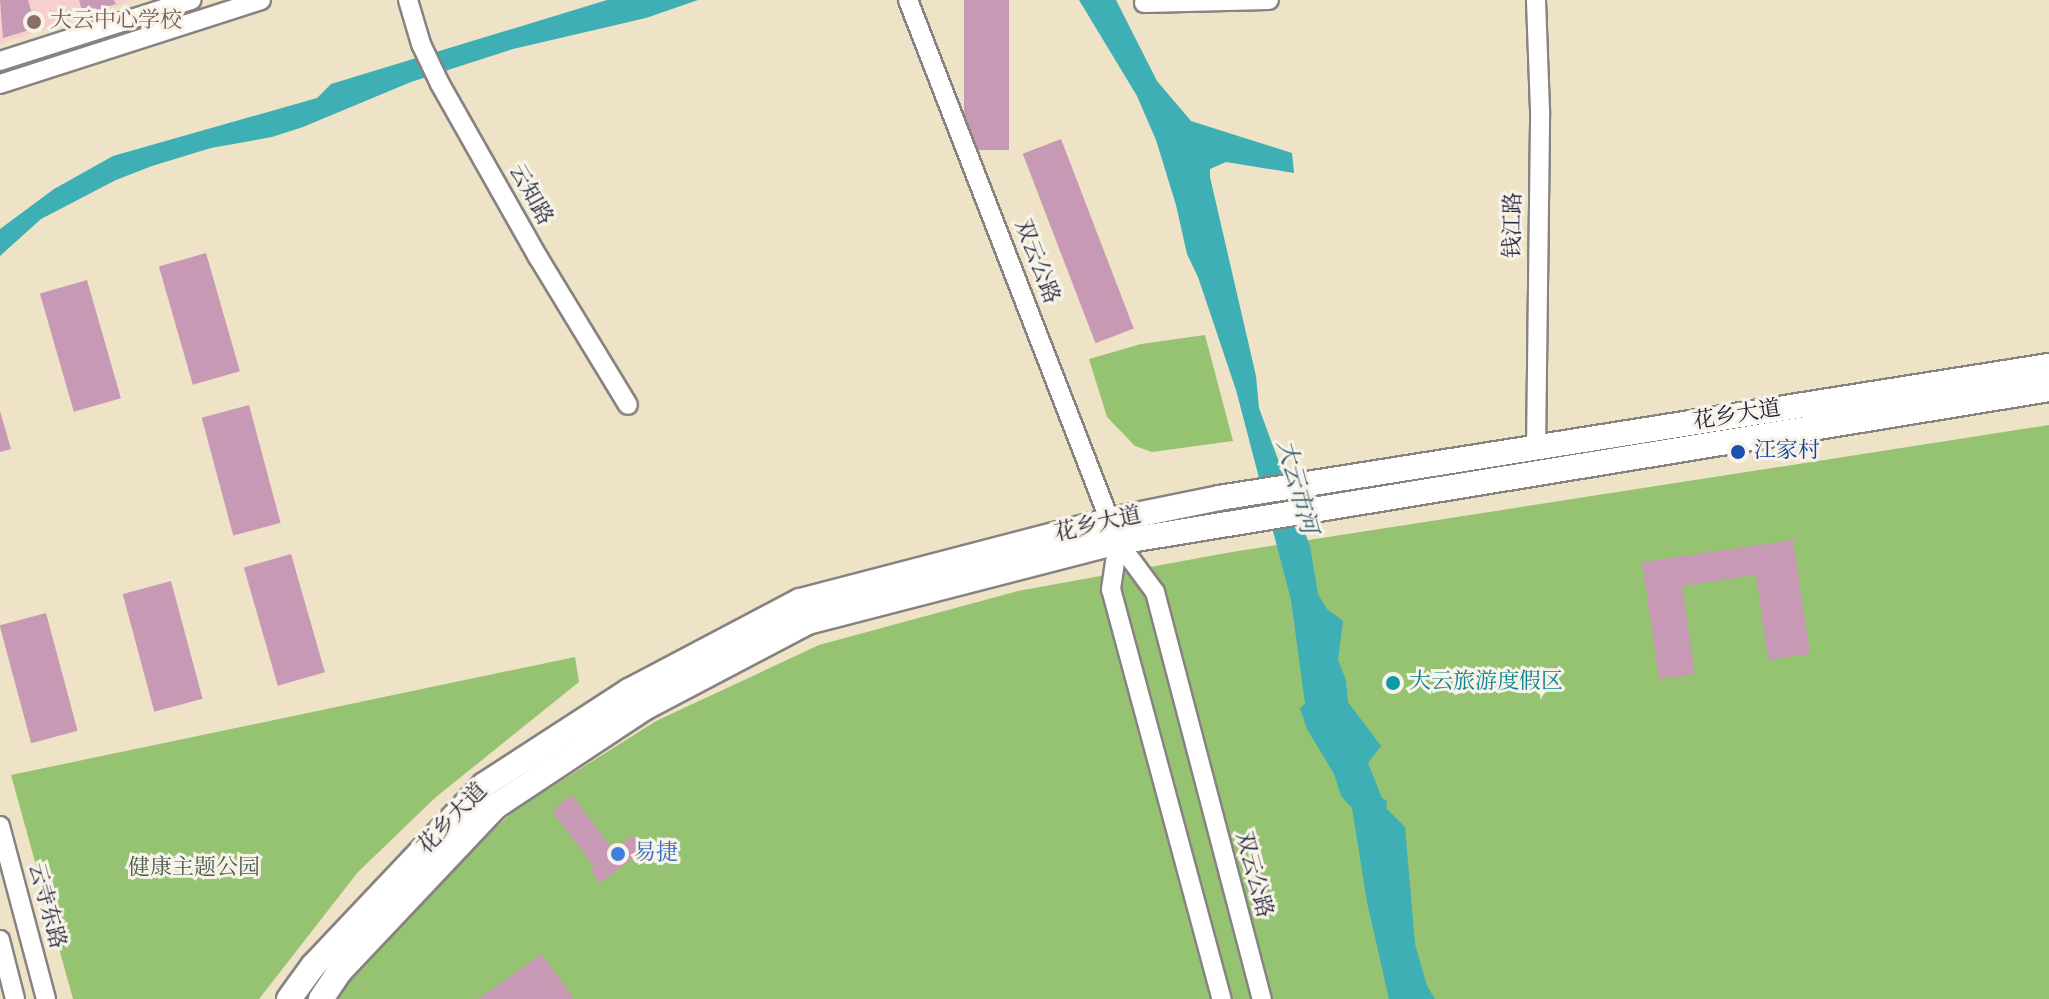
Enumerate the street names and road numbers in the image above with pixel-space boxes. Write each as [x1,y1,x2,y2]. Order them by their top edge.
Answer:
street label: 云知路 [502,160,558,230]
street label: 钱江路 [1500,192,1528,258]
street label: 双云公路 [1008,216,1064,308]
street label: 花乡大道 [1691,396,1783,436]
street label: 花乡大道 [1052,502,1144,548]
street label: 花乡大道 [413,778,493,860]
street label: 双云公路 [1229,829,1277,921]
street label: 云寺东路 [22,860,70,952]

